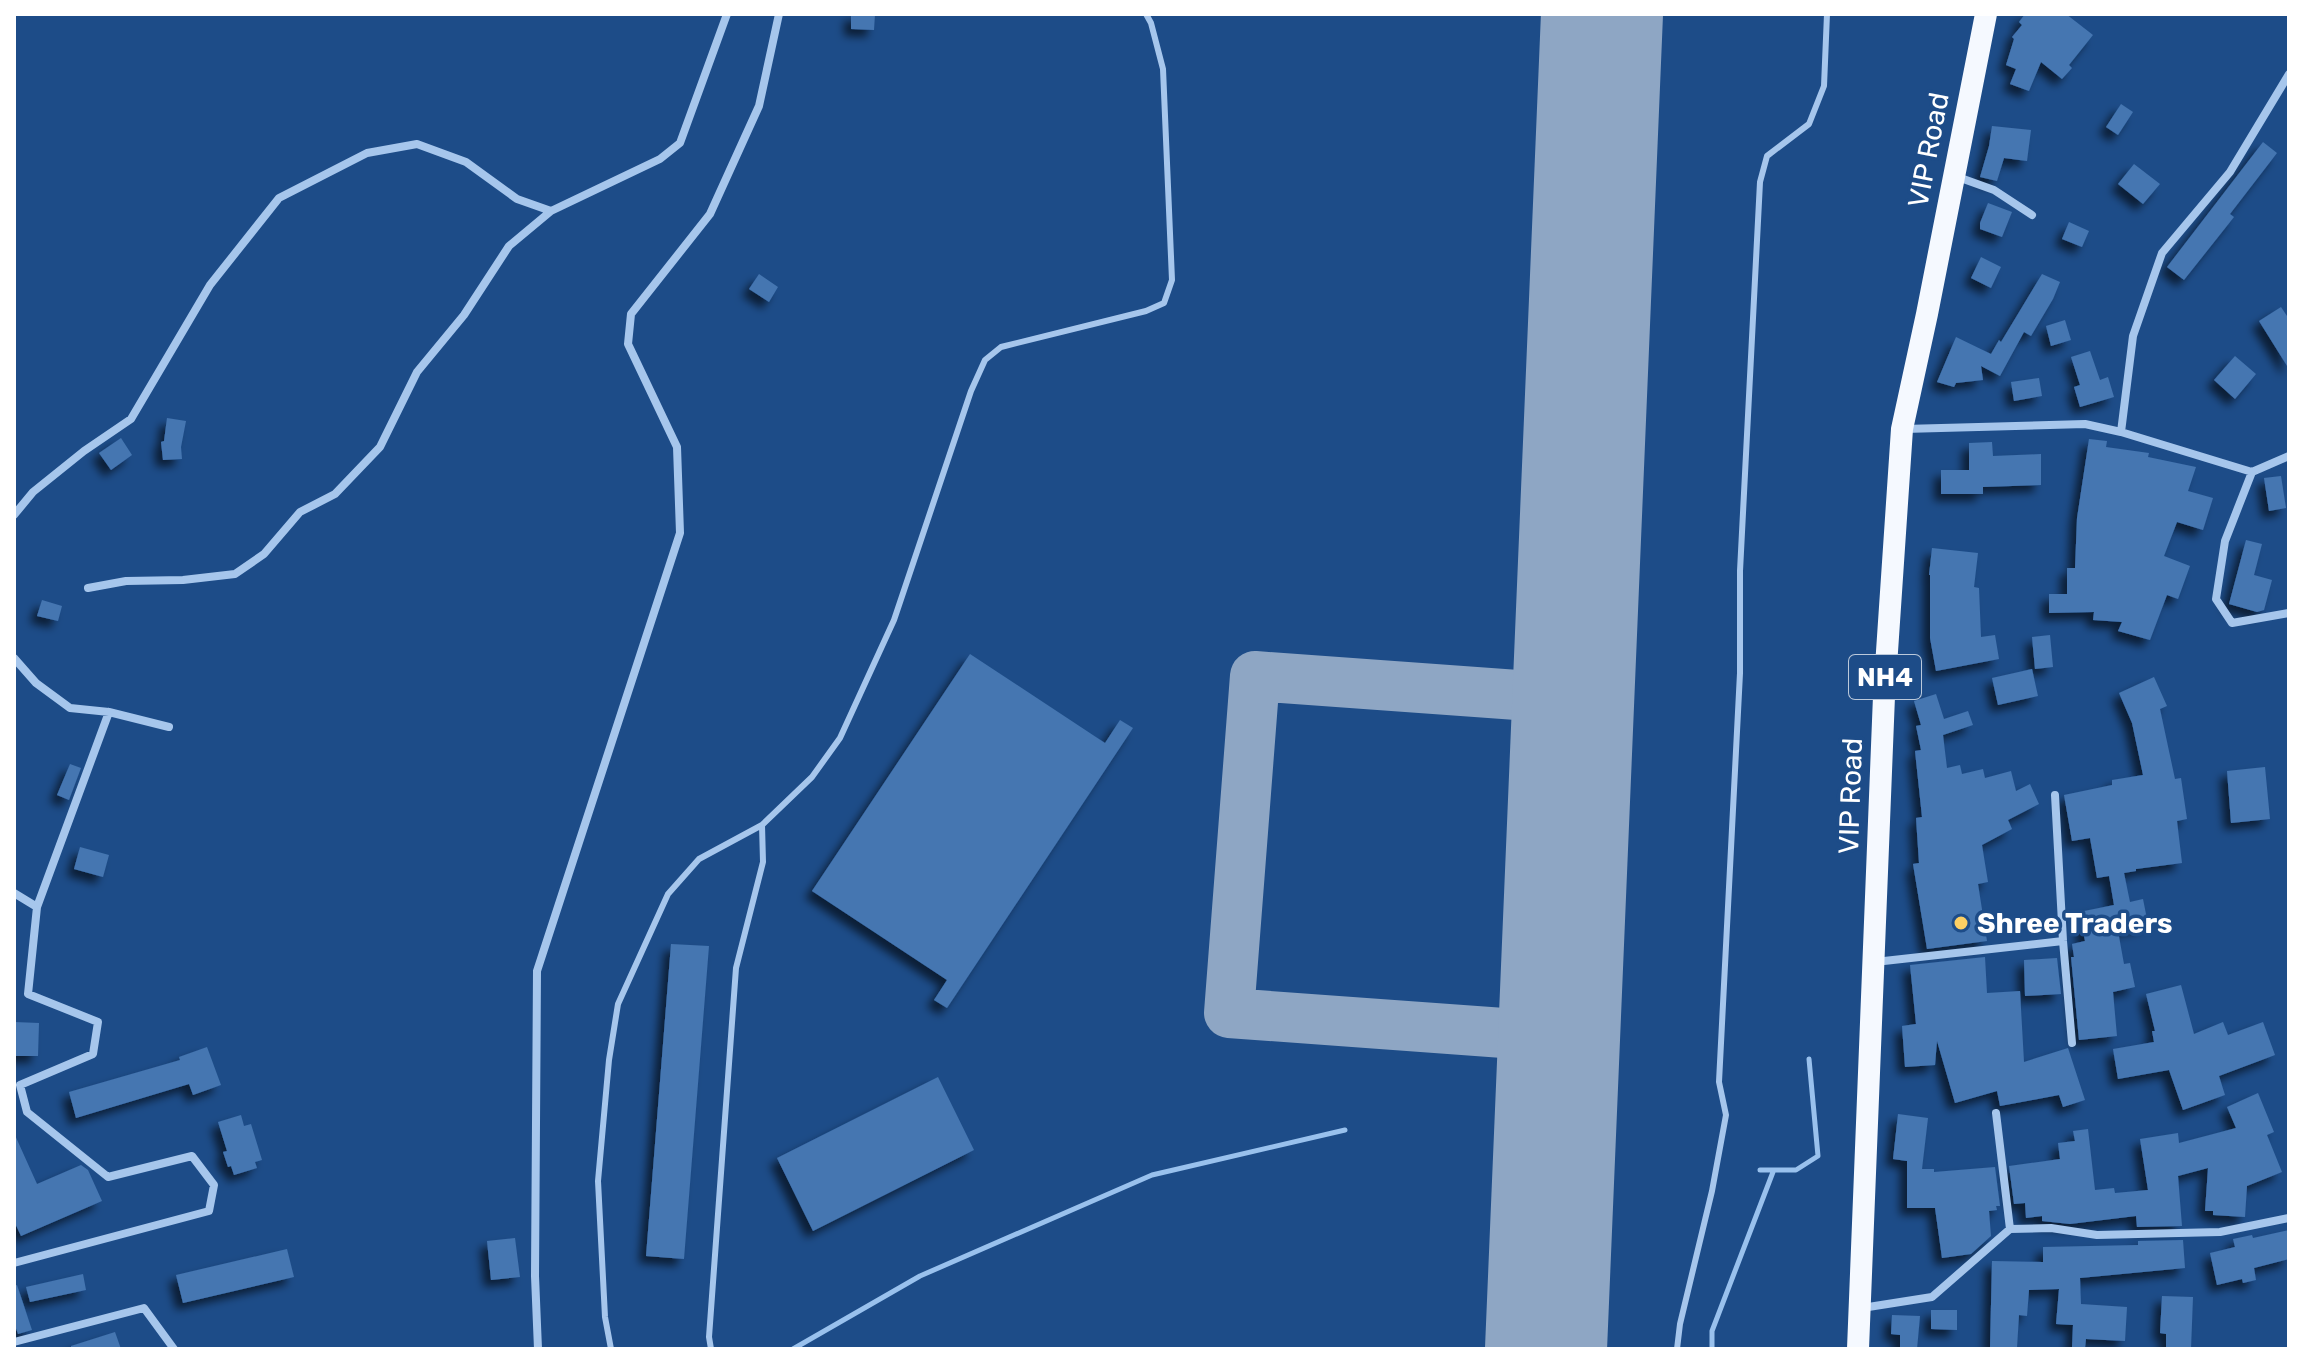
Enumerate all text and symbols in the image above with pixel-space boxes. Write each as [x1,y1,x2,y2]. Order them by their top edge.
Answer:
street label: VIP Road [1901,90,1956,210]
road number: NH4 [1849,655,1921,699]
street label: VIP Road [1832,737,1869,855]
place label: Shree Traders [1977,907,2173,940]
marker: Shree Traders [1952,914,1970,932]

